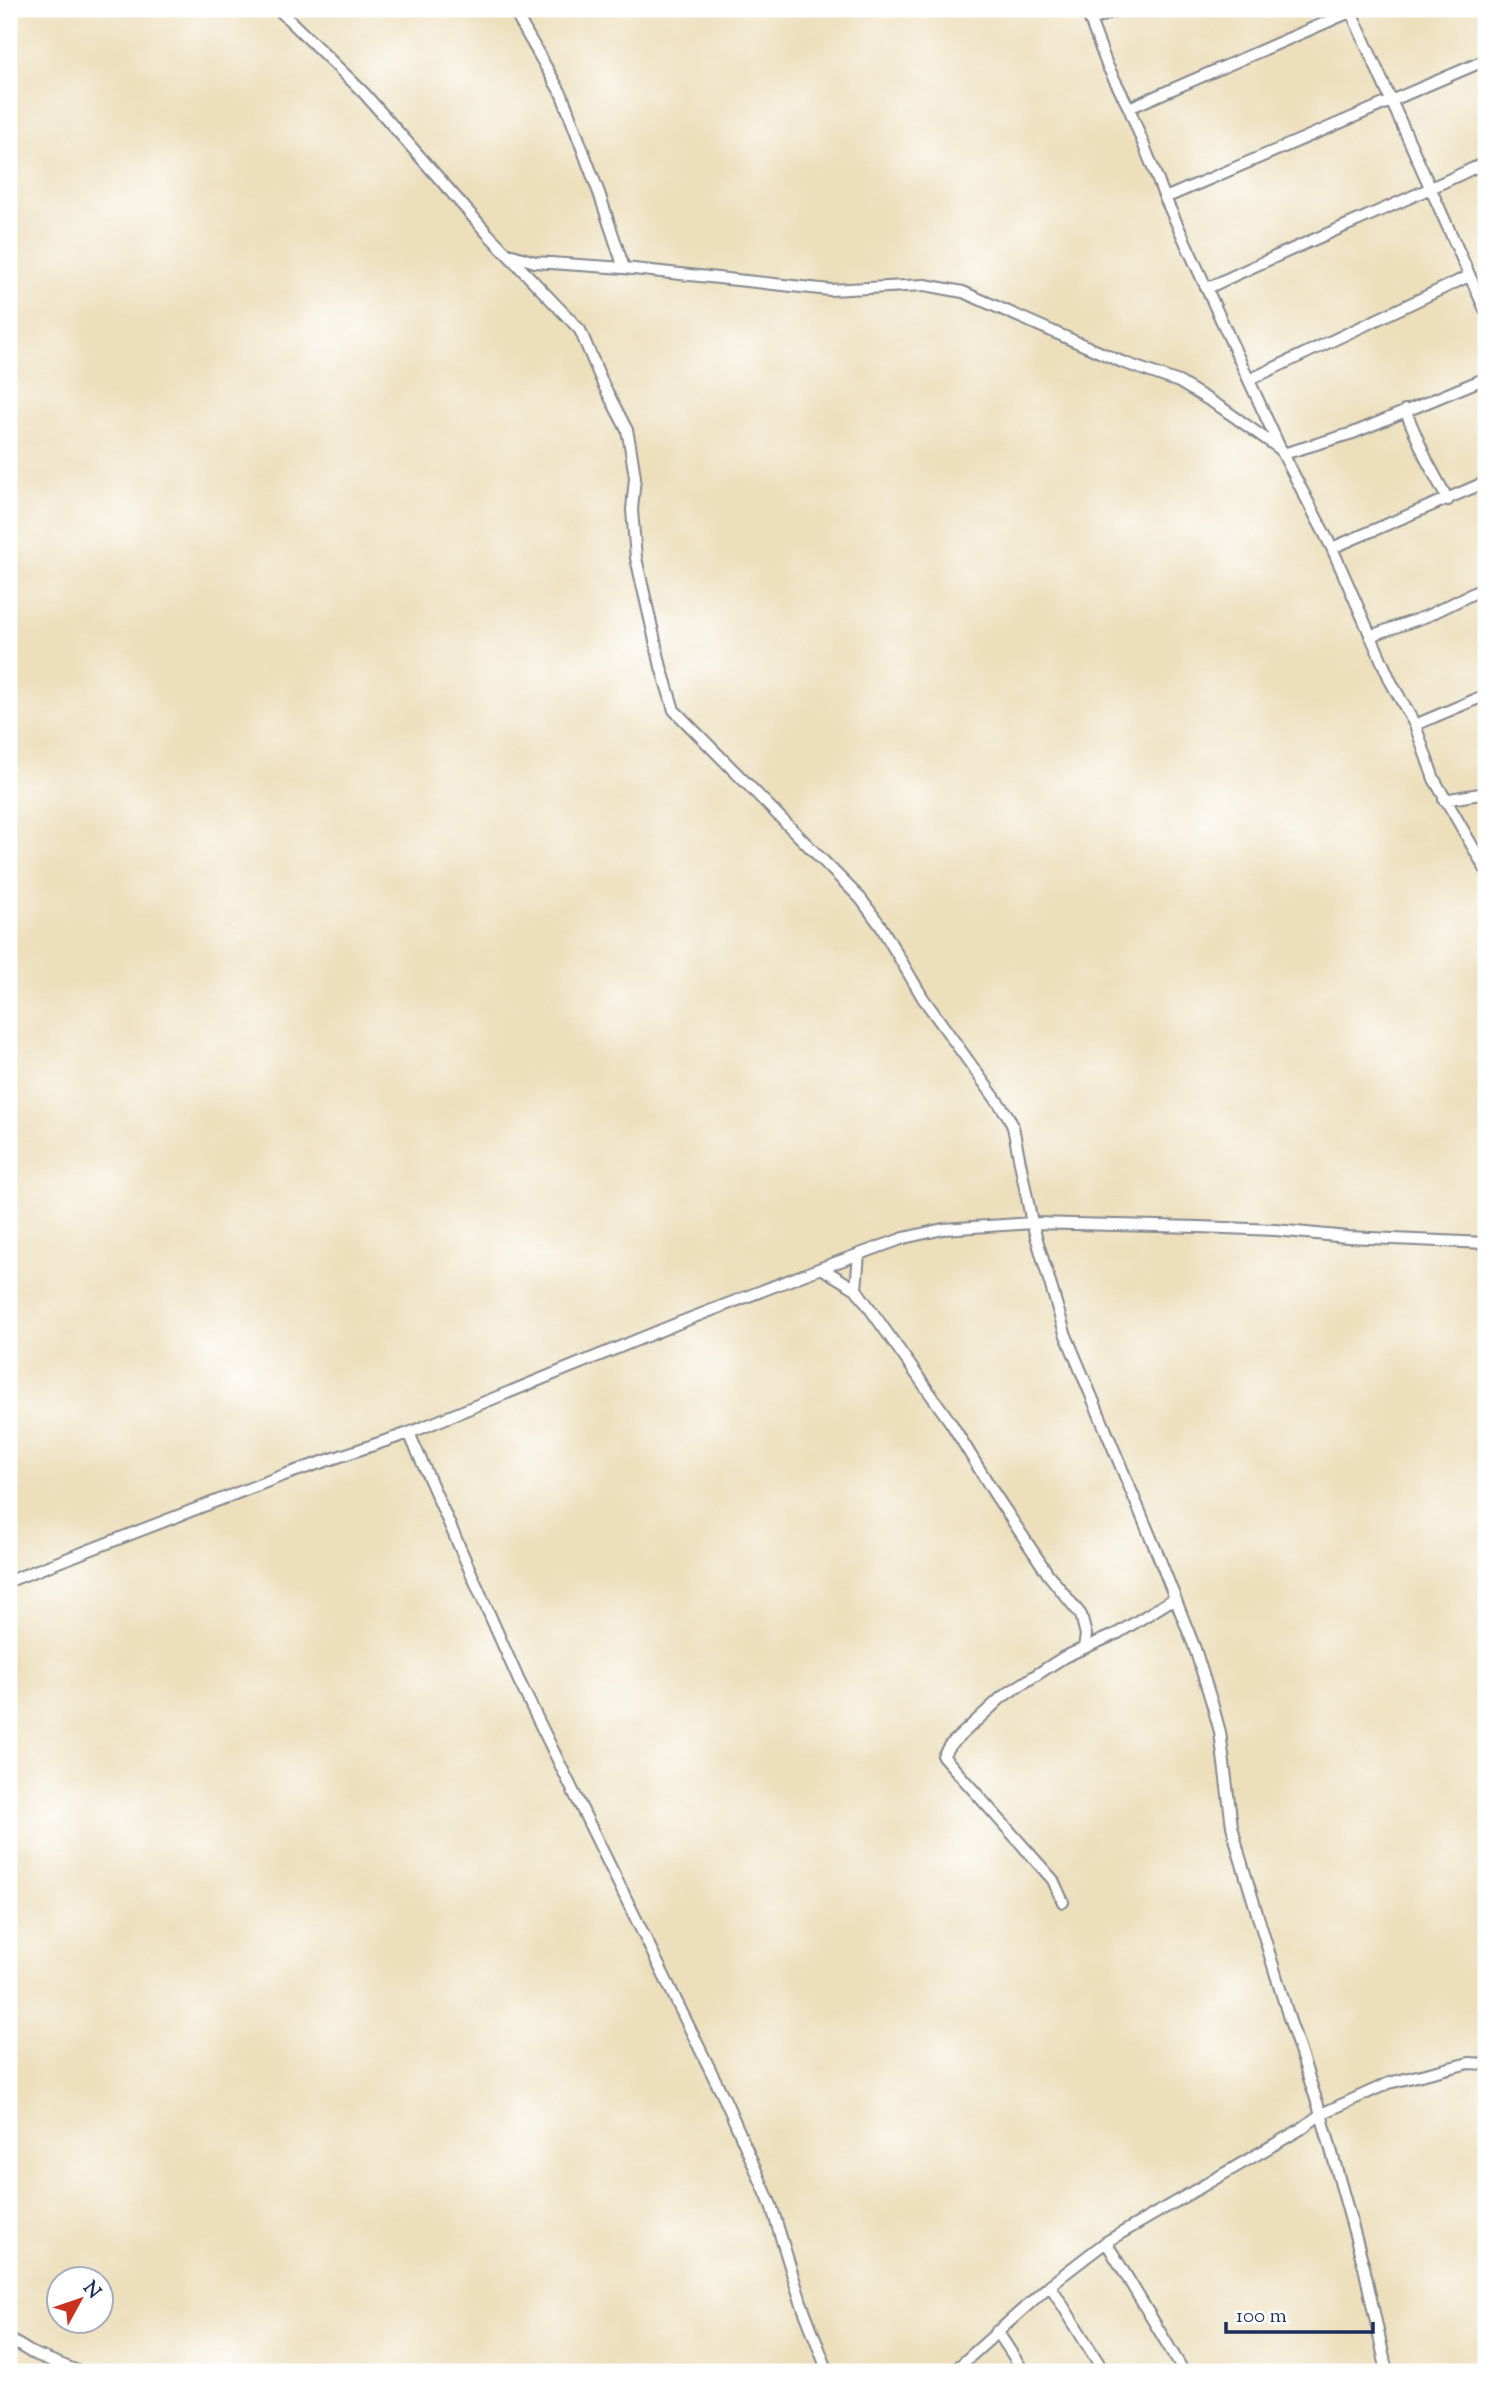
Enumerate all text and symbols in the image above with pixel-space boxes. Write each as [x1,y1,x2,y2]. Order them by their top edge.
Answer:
north arrow [46,2266,116,2336]
text: N [76,2276,106,2305]
scale bar [1226,2290,1372,2334]
text: 100 m [1236,2302,1287,2332]

